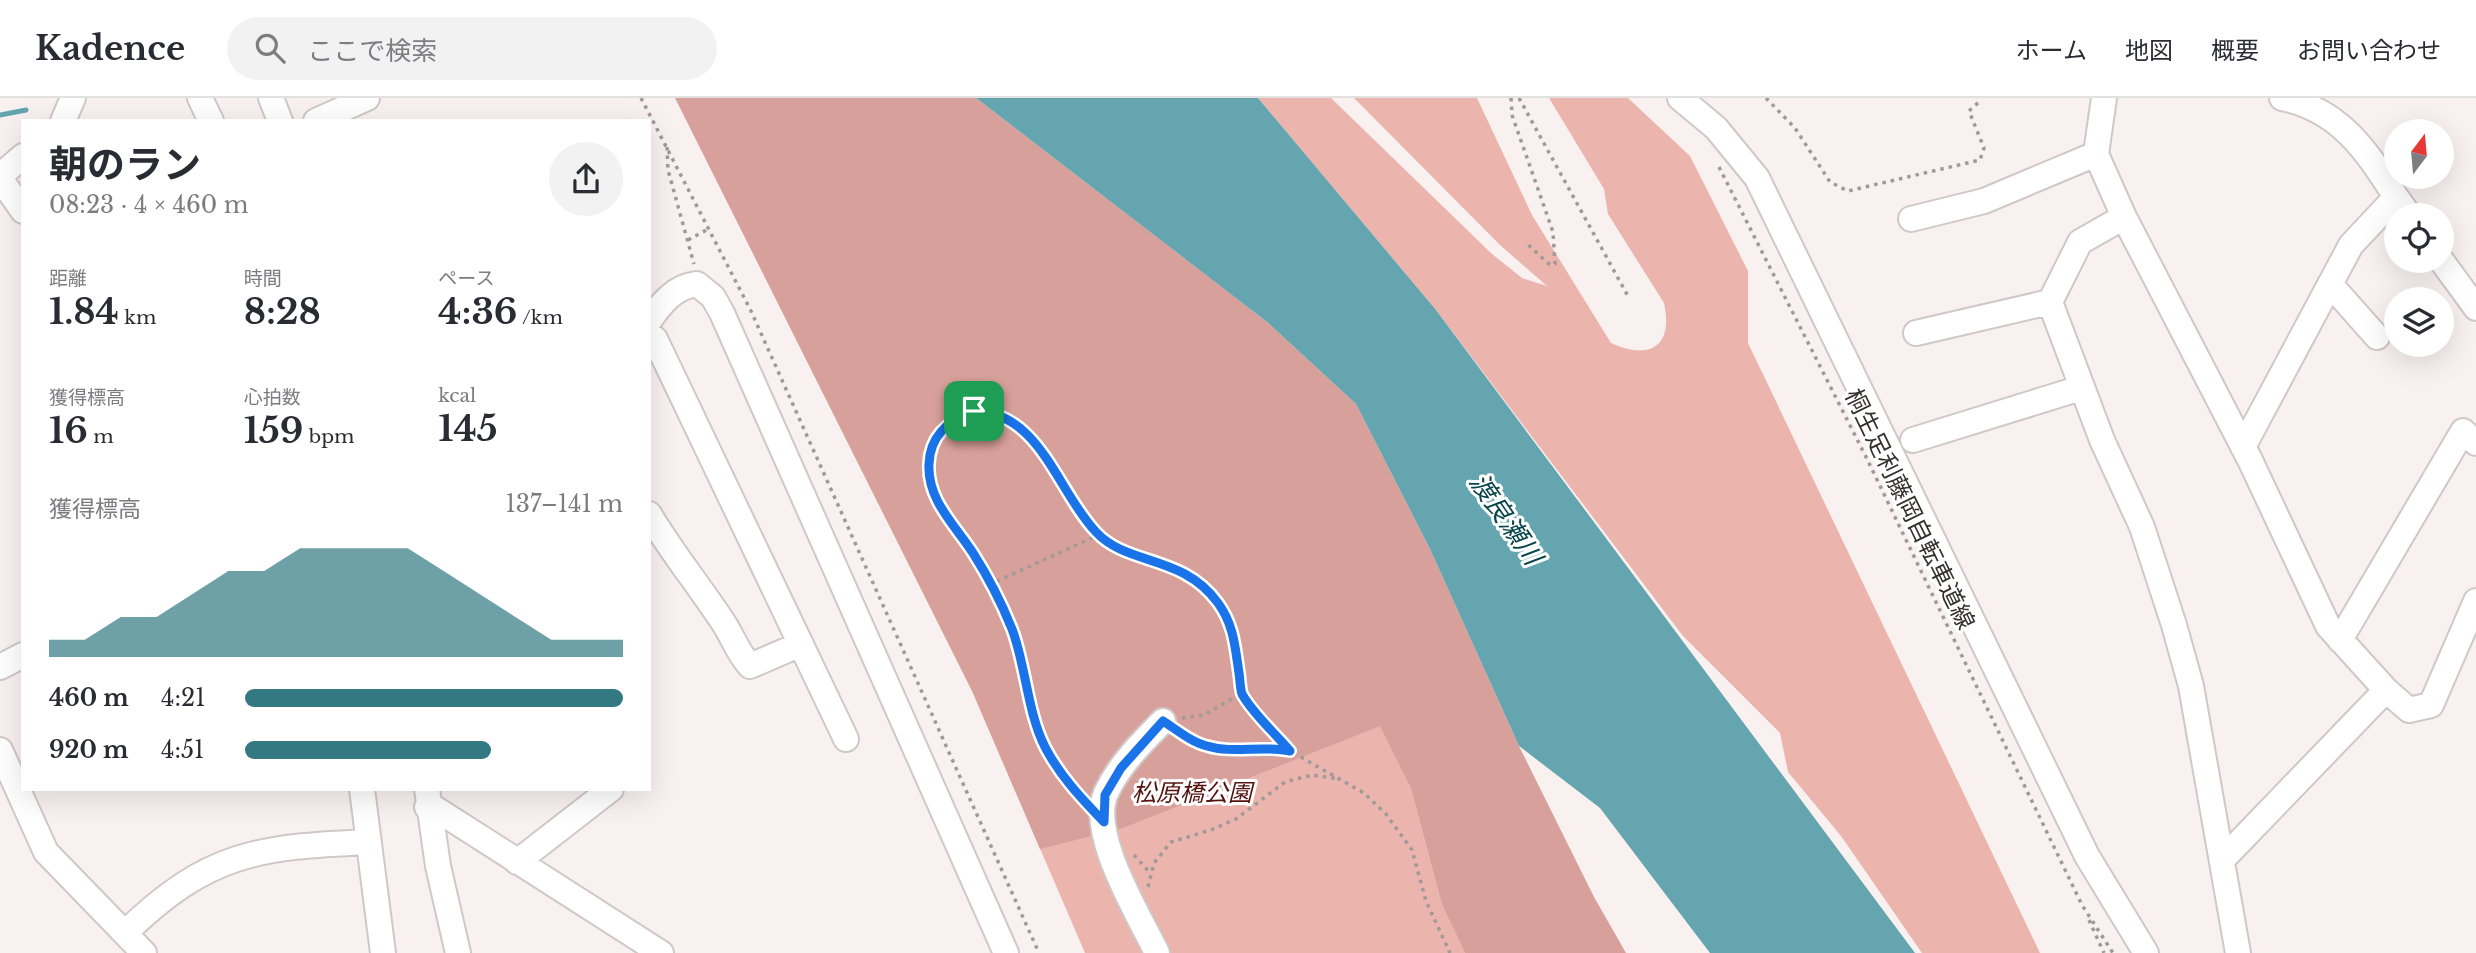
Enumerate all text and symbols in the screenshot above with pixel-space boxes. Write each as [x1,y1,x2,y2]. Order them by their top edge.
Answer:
search box [227,17,717,80]
text: Kadence [35,28,185,69]
icon: search [251,29,289,67]
text: ここで検索 [307,35,437,67]
text: ホーム [2016,36,2087,65]
text: 地図 [2125,36,2173,65]
text: 概要 [2211,36,2259,65]
text: お問い合わせ [2297,36,2441,65]
north arrow [2384,119,2454,189]
map controls [2384,119,2454,357]
text: 朝のラン [49,141,201,188]
button: share [549,142,623,216]
text: 08:23 · 4 × 460 m [49,191,249,219]
button: locate [2384,203,2454,273]
text: 距離 [49,267,87,290]
text: 時間 [244,267,282,290]
text: ペース [438,267,494,290]
button: layers [2384,287,2454,357]
text: 1.84 [49,290,119,333]
text: 8:28 [244,290,321,333]
text: 4:36 [438,290,517,333]
text: km [119,306,156,329]
text: /km [517,306,563,329]
pin [944,381,1004,441]
text: kcal [438,384,476,407]
street label: 桐生足利藤岡自転車道線 [1839,384,1981,634]
text: 獲得標高 [49,386,125,409]
text: 心拍数 [244,386,301,409]
icon: arrive [955,392,993,430]
text: 145 [438,407,498,450]
text: 16 [49,409,88,452]
text: 159 [244,409,303,452]
text: m [88,425,114,448]
text: bpm [303,425,355,448]
water label: 渡良瀬川 [1463,467,1551,573]
text: 137–141 m [506,490,623,518]
text: 獲得標高 [49,495,141,523]
text: 460 m [49,684,129,712]
text: 4:21 [161,684,205,712]
text: 920 m [49,736,128,764]
text: 4:51 [161,736,204,764]
park label: 松原橋公園 [1132,778,1255,807]

